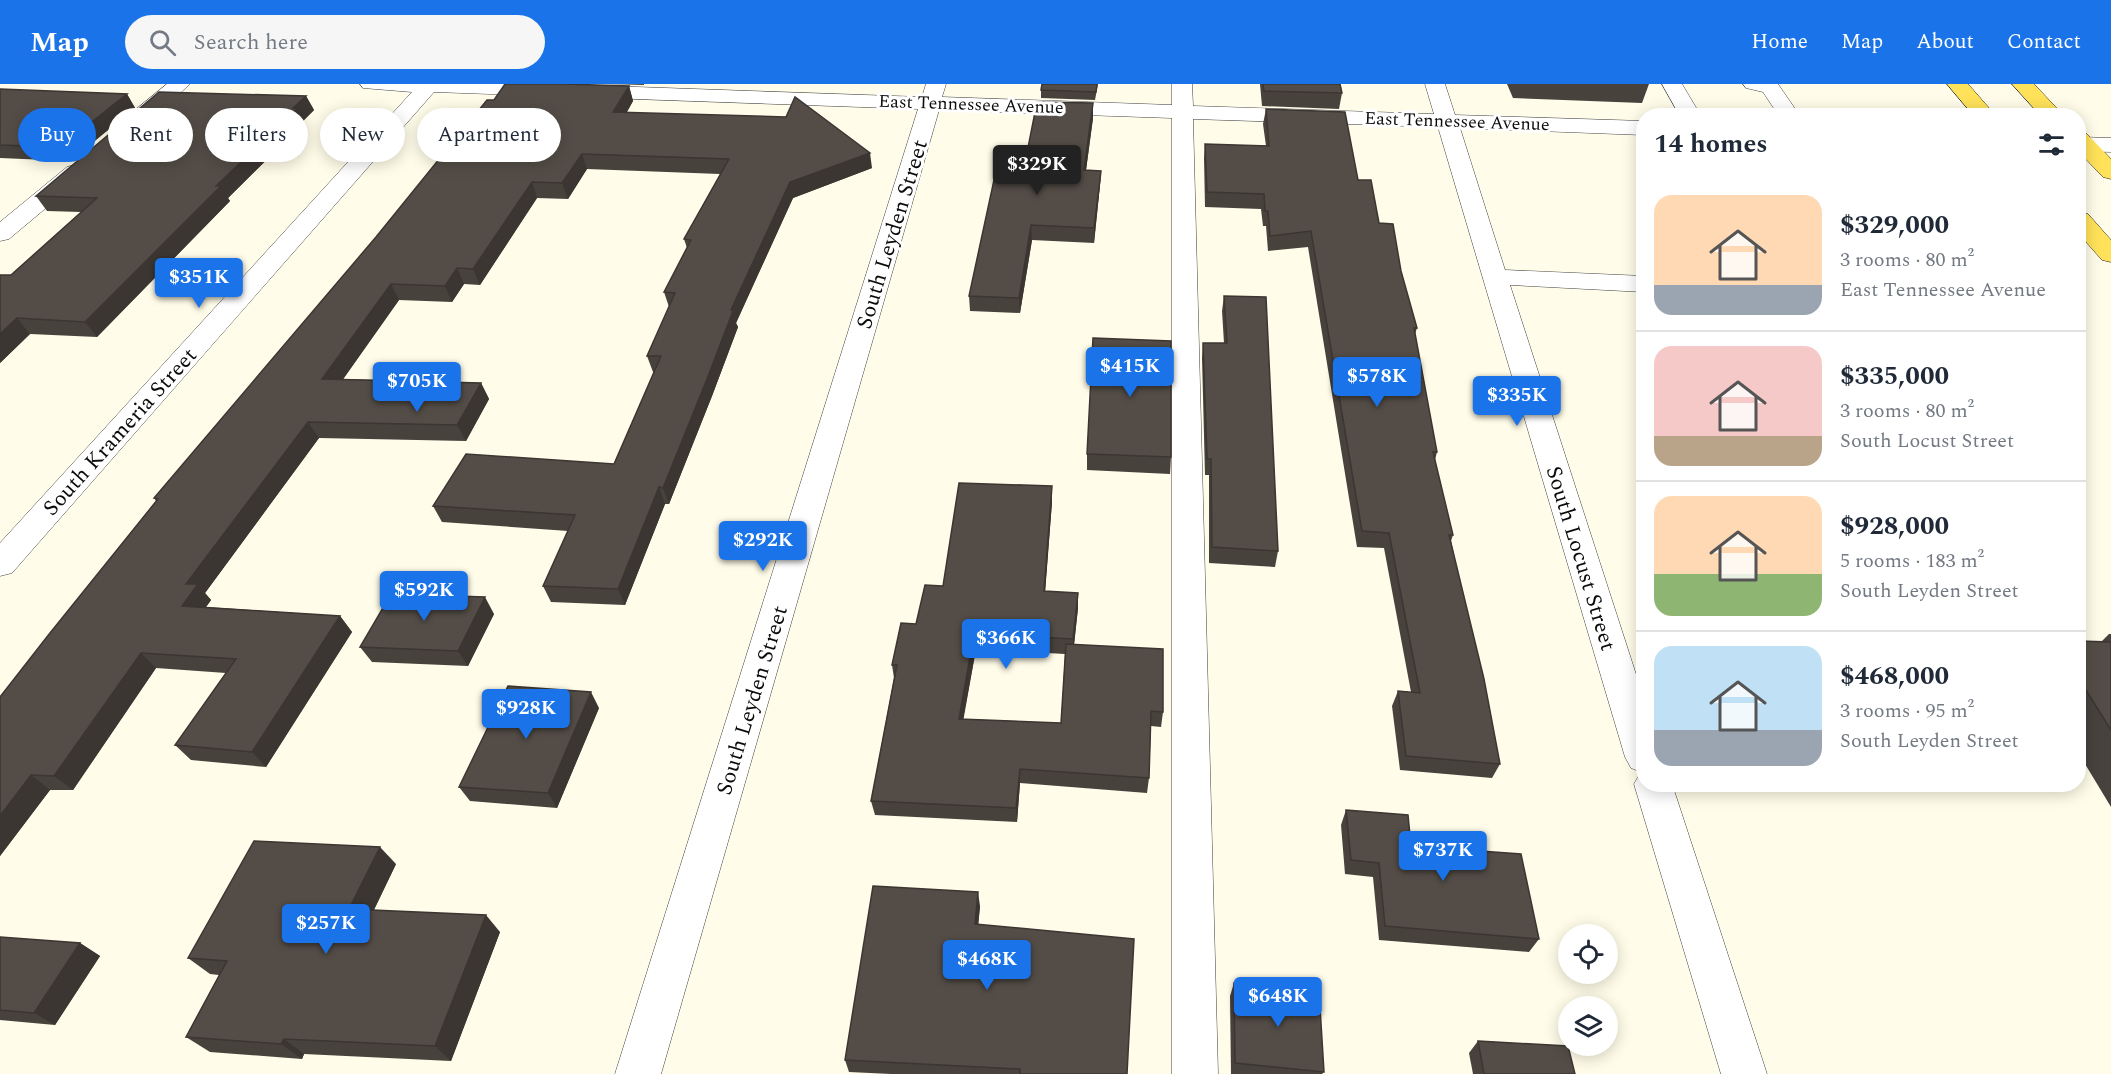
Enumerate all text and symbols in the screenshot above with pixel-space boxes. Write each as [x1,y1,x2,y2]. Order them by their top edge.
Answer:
search box [125,15,545,69]
text: Map [30,21,89,64]
icon: search [146,26,179,59]
text: Search here [194,26,308,59]
text: Home [1751,26,1808,58]
text: Map [1841,26,1883,58]
text: About [1916,26,1974,58]
text: Contact [2007,26,2081,58]
street label: East Tennessee Avenue [878,88,1064,121]
street label: East Tennessee Avenue [1364,105,1550,138]
chip: Buy [18,108,96,162]
chip: Rent [108,108,193,162]
chip: Filters [205,108,308,162]
chip: New [320,108,405,162]
chip: Apartment [417,108,561,162]
text: 14 homes [1654,124,1768,164]
icon: filters [2035,128,2068,161]
street label: South Leyden Street [848,135,937,333]
pin: $329K [995,145,1079,196]
text: $329K [1007,149,1067,179]
text: $329,000 [1840,205,1949,245]
icon: home [1702,219,1774,291]
text: 3 rooms · 80 m² [1840,245,1974,275]
pin: $351K [157,258,241,309]
text: $351K [169,262,229,292]
text: East Tennessee Avenue [1840,275,2046,305]
street label: South Krameria Street [35,340,205,524]
pin: $415K [1088,347,1172,398]
text: $415K [1100,351,1160,381]
text: $335,000 [1840,356,1949,396]
pin: $578K [1335,357,1419,408]
text: $578K [1347,361,1407,391]
pin: $705K [375,362,459,413]
text: $705K [387,366,447,396]
icon: home [1702,370,1774,442]
pin: $335K [1475,376,1559,427]
text: $335K [1487,380,1547,410]
text: 3 rooms · 80 m² [1840,396,1974,426]
text: South Locust Street [1840,426,2014,456]
street label: South Locust Street [1537,462,1624,655]
text: $928,000 [1840,506,1949,546]
icon: home [1702,520,1774,592]
pin: $292K [721,521,805,572]
text: $292K [733,525,793,555]
text: 5 rooms · 183 m² [1840,546,1984,576]
pin: $592K [382,571,466,622]
text: $592K [394,575,454,605]
text: South Leyden Street [1840,576,2019,606]
street label: South Leyden Street [708,601,797,799]
pin: $366K [964,619,1048,670]
text: $366K [976,623,1036,653]
text: $468,000 [1840,656,1949,696]
icon: home [1702,670,1774,742]
pin: $928K [484,689,568,740]
text: $928K [496,693,556,723]
text: 3 rooms · 95 m² [1840,696,1974,726]
text: South Leyden Street [1840,726,2019,756]
pin: $737K [1401,831,1485,882]
text: $737K [1413,835,1473,865]
pin: $257K [284,904,368,955]
text: $257K [296,908,356,938]
map controls [1558,924,1618,1056]
button: locate [1558,924,1618,984]
pin: $468K [945,940,1029,991]
text: $468K [957,944,1017,974]
pin: $648K [1236,977,1320,1028]
text: $648K [1248,981,1308,1011]
button: layers [1558,996,1618,1056]

